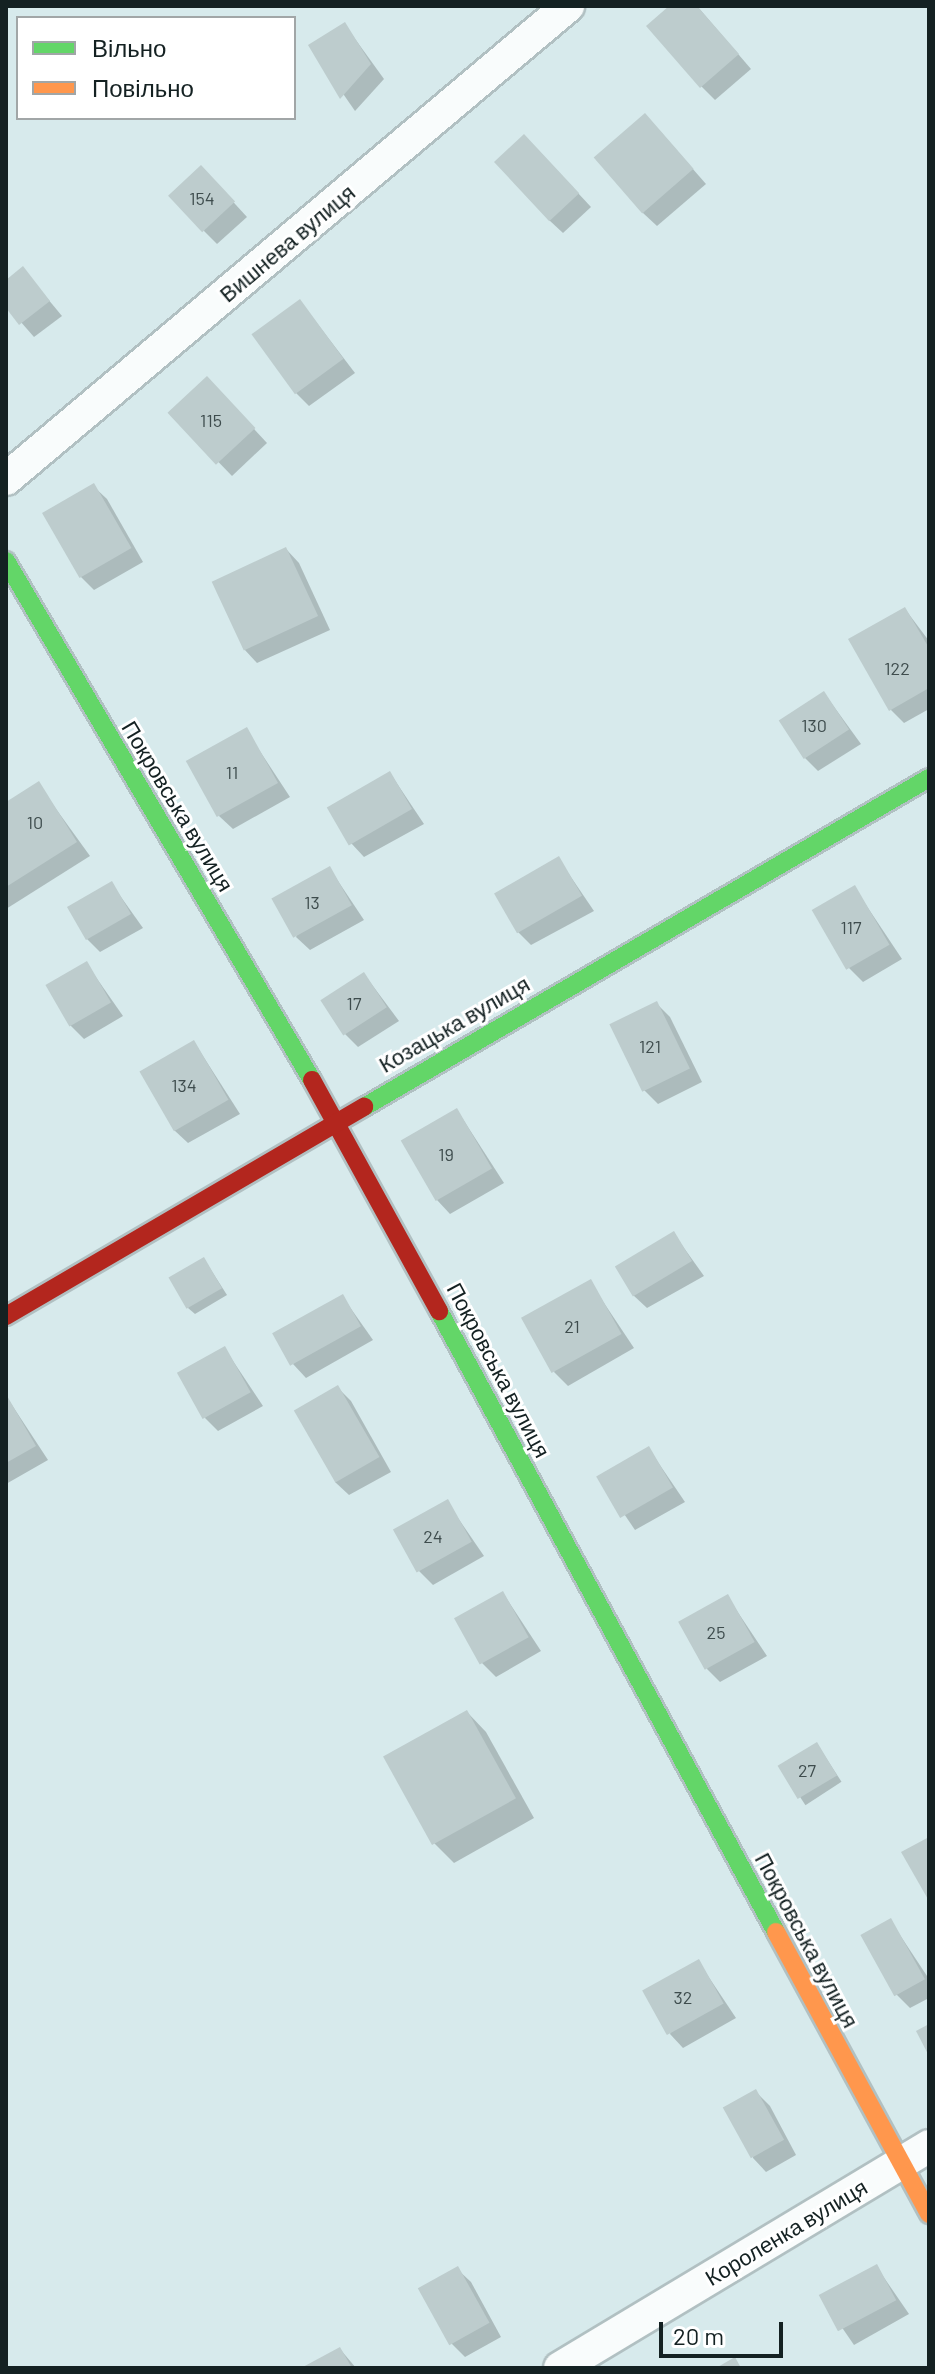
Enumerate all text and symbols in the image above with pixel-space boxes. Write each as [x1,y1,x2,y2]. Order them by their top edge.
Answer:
legend [16,16,296,120]
text: Вільно [92,33,166,62]
text: Повільно [92,73,194,102]
street label: Вишнева вулиця [214,179,360,307]
house number: 154 [189,187,215,209]
house number: 115 [200,409,222,431]
house number: 122 [884,657,910,679]
house number: 130 [801,714,827,736]
street label: Покровська вулиця [117,716,239,896]
house number: 11 [226,761,238,783]
house number: 10 [27,811,43,833]
house number: 13 [304,891,320,913]
house number: 117 [840,916,862,938]
street label: Козацька вулиця [374,970,534,1078]
house number: 17 [347,992,361,1014]
house number: 121 [639,1035,661,1057]
house number: 134 [171,1074,197,1096]
house number: 19 [438,1143,454,1165]
street label: Покровська вулиця [442,1278,556,1462]
house number: 21 [564,1315,580,1337]
house number: 24 [423,1525,443,1547]
house number: 25 [707,1621,725,1643]
house number: 27 [798,1759,816,1781]
street label: Покровська вулиця [750,1848,864,2032]
house number: 32 [674,1986,692,2008]
street label: Короленка вулиця [700,2173,872,2291]
scale bar [663,2306,787,2356]
text: 20 m [673,2321,724,2350]

